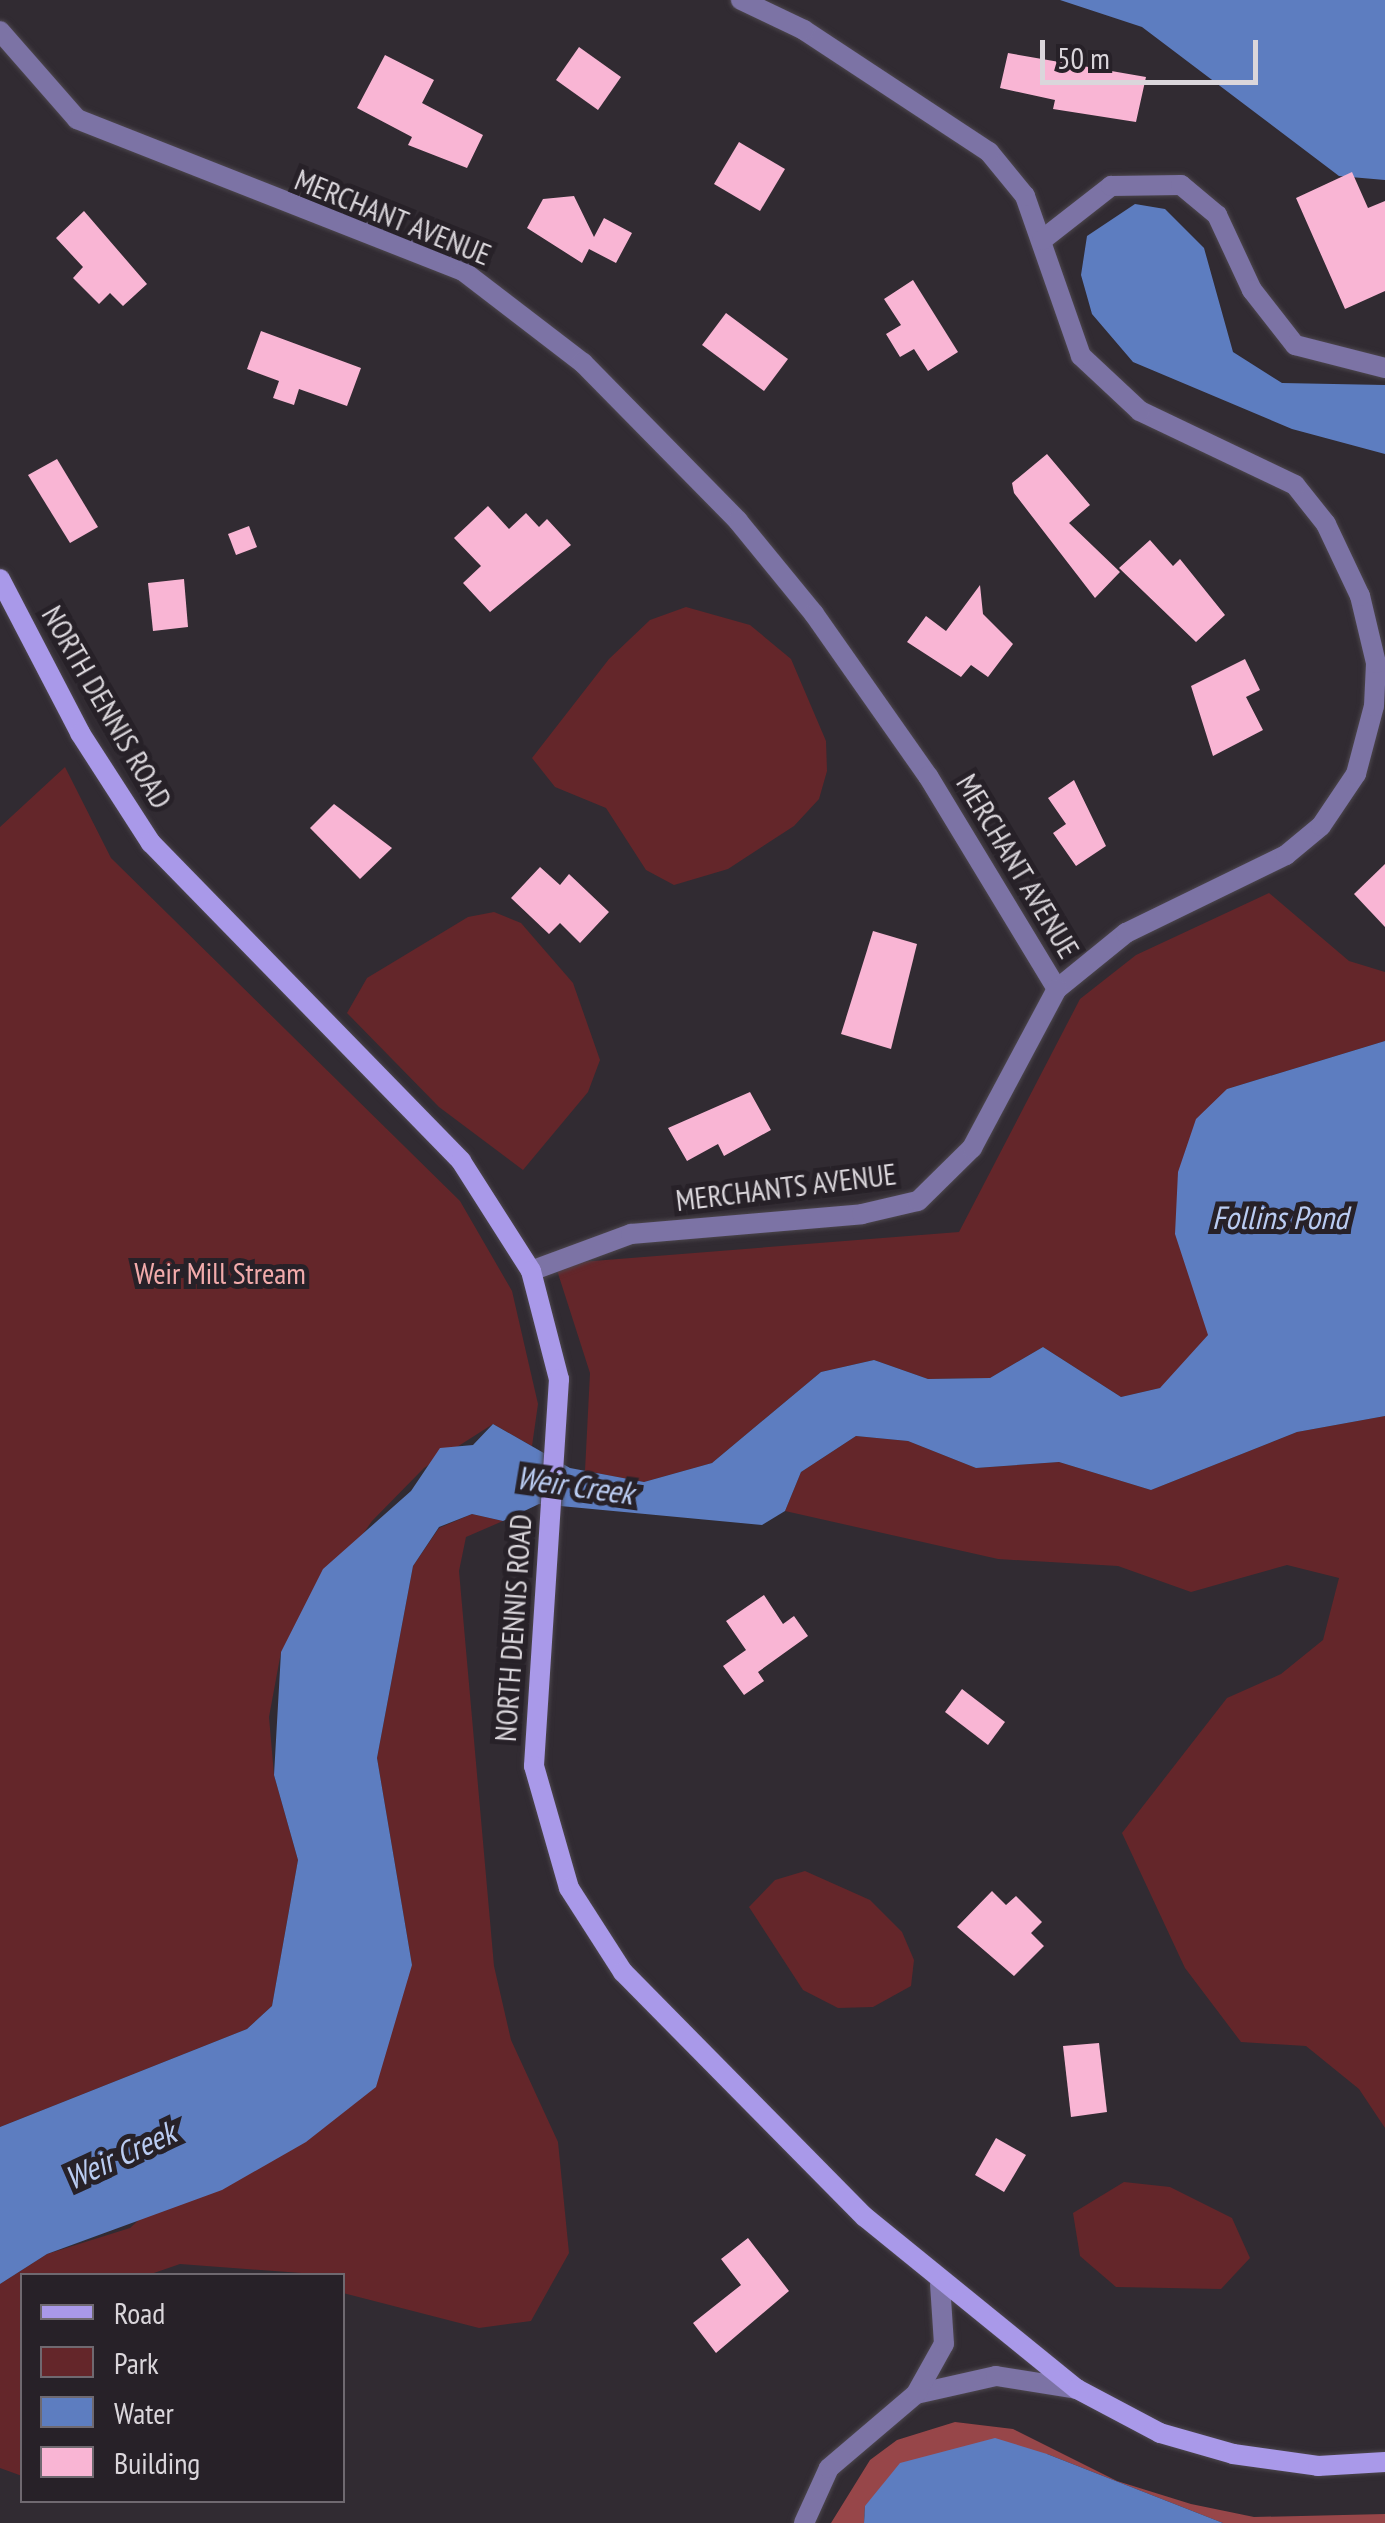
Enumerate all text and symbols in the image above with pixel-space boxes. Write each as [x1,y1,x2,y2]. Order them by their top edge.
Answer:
scale bar [1045,20,1262,82]
text: 50 m [1057,38,1110,77]
street label: MERCHANT AVENUE [289,161,497,273]
street label: NORTH DENNIS ROAD [34,599,180,815]
street label: MERCHANT AVENUE [949,767,1087,965]
street label: MERCHANTS AVENUE [673,1156,899,1218]
water label: Follins Pond [1212,1198,1348,1236]
park label: Weir Mill Stream [134,1255,306,1291]
water label: Weir Creek [514,1458,636,1512]
street label: NORTH DENNIS ROAD [487,1513,539,1743]
water label: Weir Creek [59,2113,181,2197]
legend [20,2273,345,2503]
text: Road [114,2293,165,2332]
text: Park [114,2343,159,2382]
text: Water [114,2393,174,2432]
text: Building [114,2443,200,2482]

